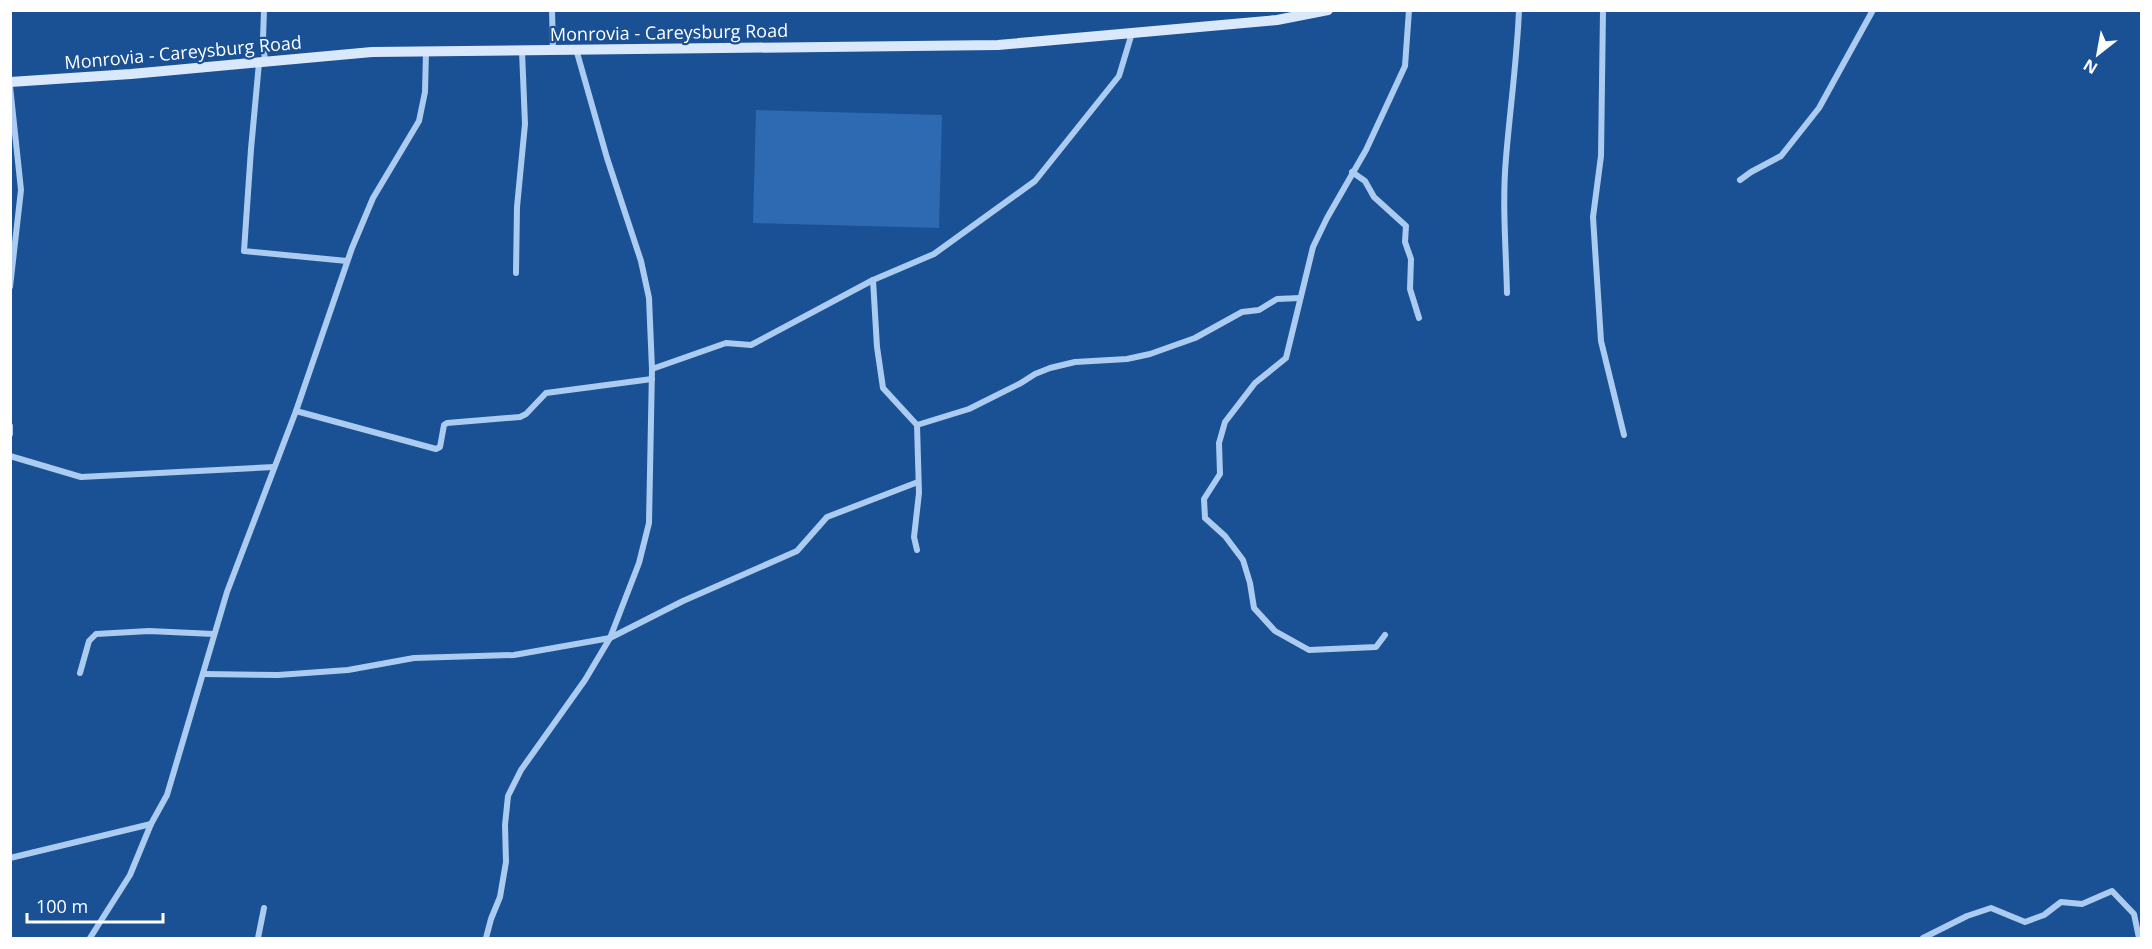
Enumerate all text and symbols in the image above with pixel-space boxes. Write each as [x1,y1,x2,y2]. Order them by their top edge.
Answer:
street label: Monrovia - Careysburg Road [550,18,788,46]
north arrow [2068,24,2128,84]
street label: Monrovia - Careysburg Road [63,30,303,74]
text: N [2079,54,2102,80]
scale bar [27,886,164,924]
text: 100 m [36,894,88,918]

